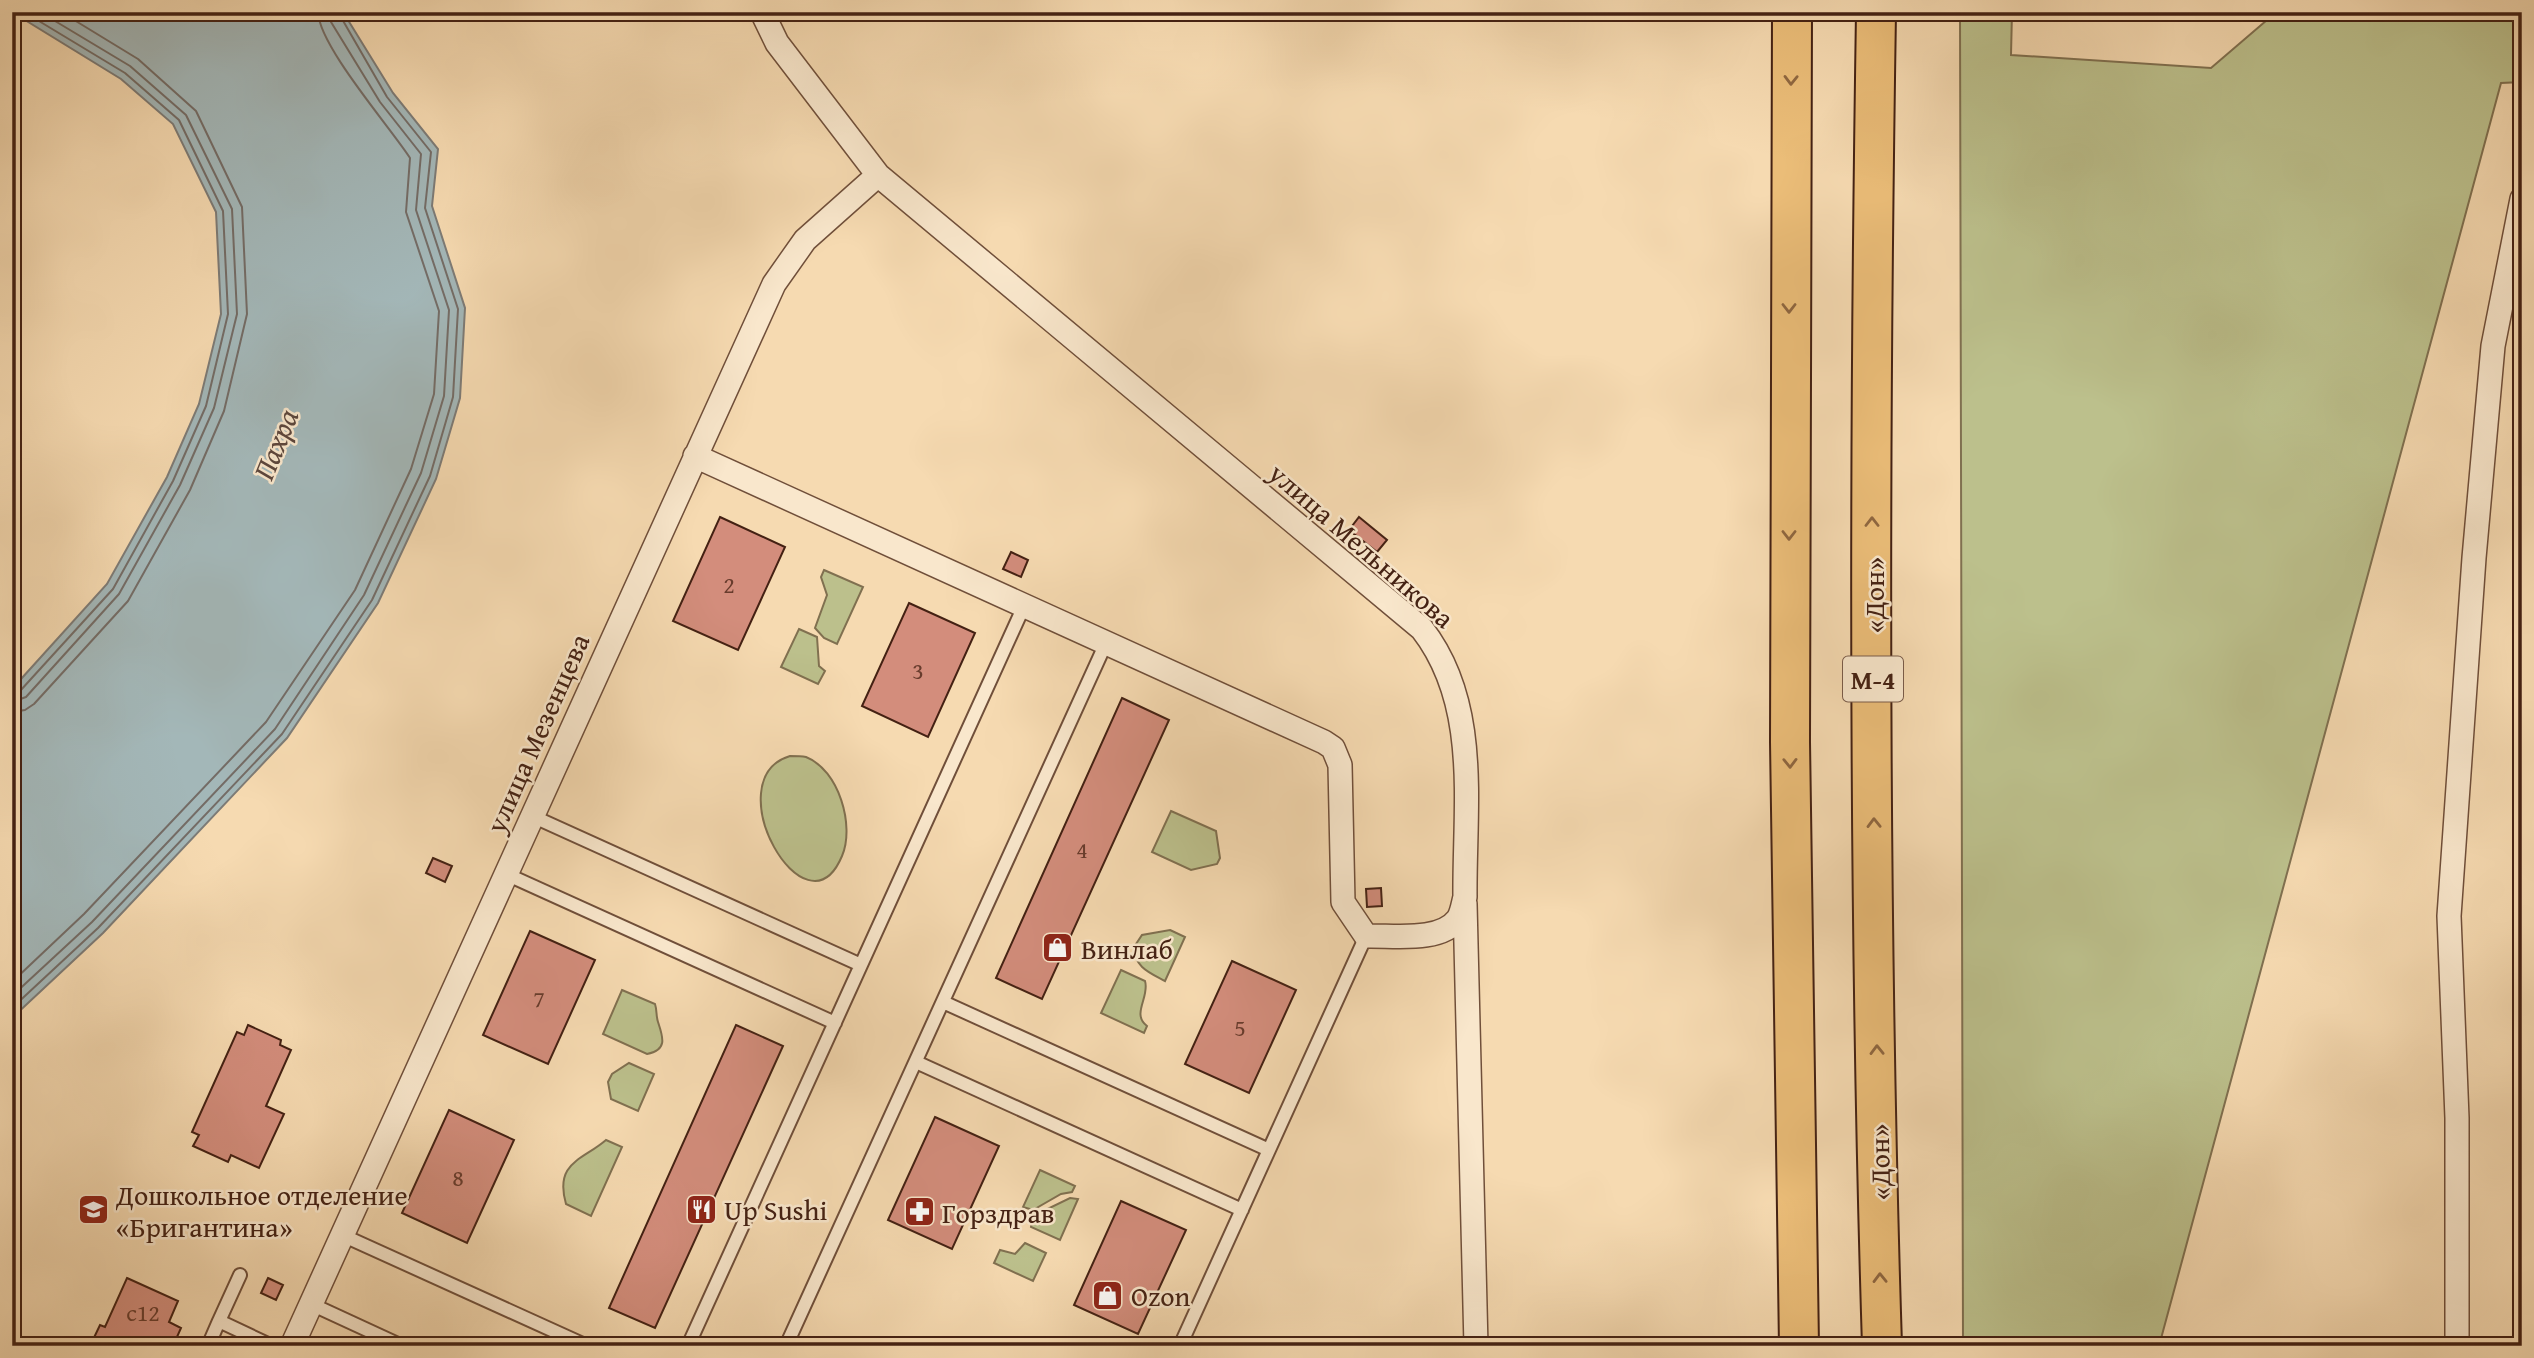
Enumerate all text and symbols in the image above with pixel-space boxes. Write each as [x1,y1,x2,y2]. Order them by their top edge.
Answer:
one-way arrow [1784,75,1799,86]
one-way arrow [1781,303,1797,314]
water label: Пахра [241,402,309,486]
street label: улица Мельникова [1259,452,1464,638]
one-way arrow [1864,516,1880,526]
one-way arrow [1781,531,1797,541]
street label: «Дон» [1853,557,1894,633]
house number: 2 [723,567,735,602]
street label: улица Мезенцева [474,626,600,840]
house number: 3 [912,653,924,688]
road number: М-4 [1843,656,1903,702]
one-way arrow [1782,758,1798,769]
one-way arrow [1866,817,1882,827]
house number: 4 [1076,832,1088,867]
place label: Винлаб [1081,928,1173,969]
shop icon: Винлаб [1041,931,1075,965]
house number: 7 [533,981,545,1016]
house number: 5 [1234,1010,1246,1045]
one-way arrow [1869,1044,1885,1055]
street label: «Дон» [1858,1124,1900,1200]
house number: 8 [452,1160,464,1195]
place label: Дошкольное отделение «Бригантина» [115,1174,408,1247]
place label: Up Sushi [724,1189,827,1230]
restaurant icon: Up Sushi [684,1192,718,1226]
place label: Горздрав [942,1192,1054,1233]
school or university icon: Дошкольное отделение «Бригантина» [76,1193,110,1227]
pharmacy icon: Горздрав [902,1195,936,1229]
one-way arrow [1873,1272,1888,1283]
place label: Ozon [1131,1275,1191,1316]
shop icon: Ozon [1091,1278,1125,1312]
house number: с12 [126,1295,160,1330]

